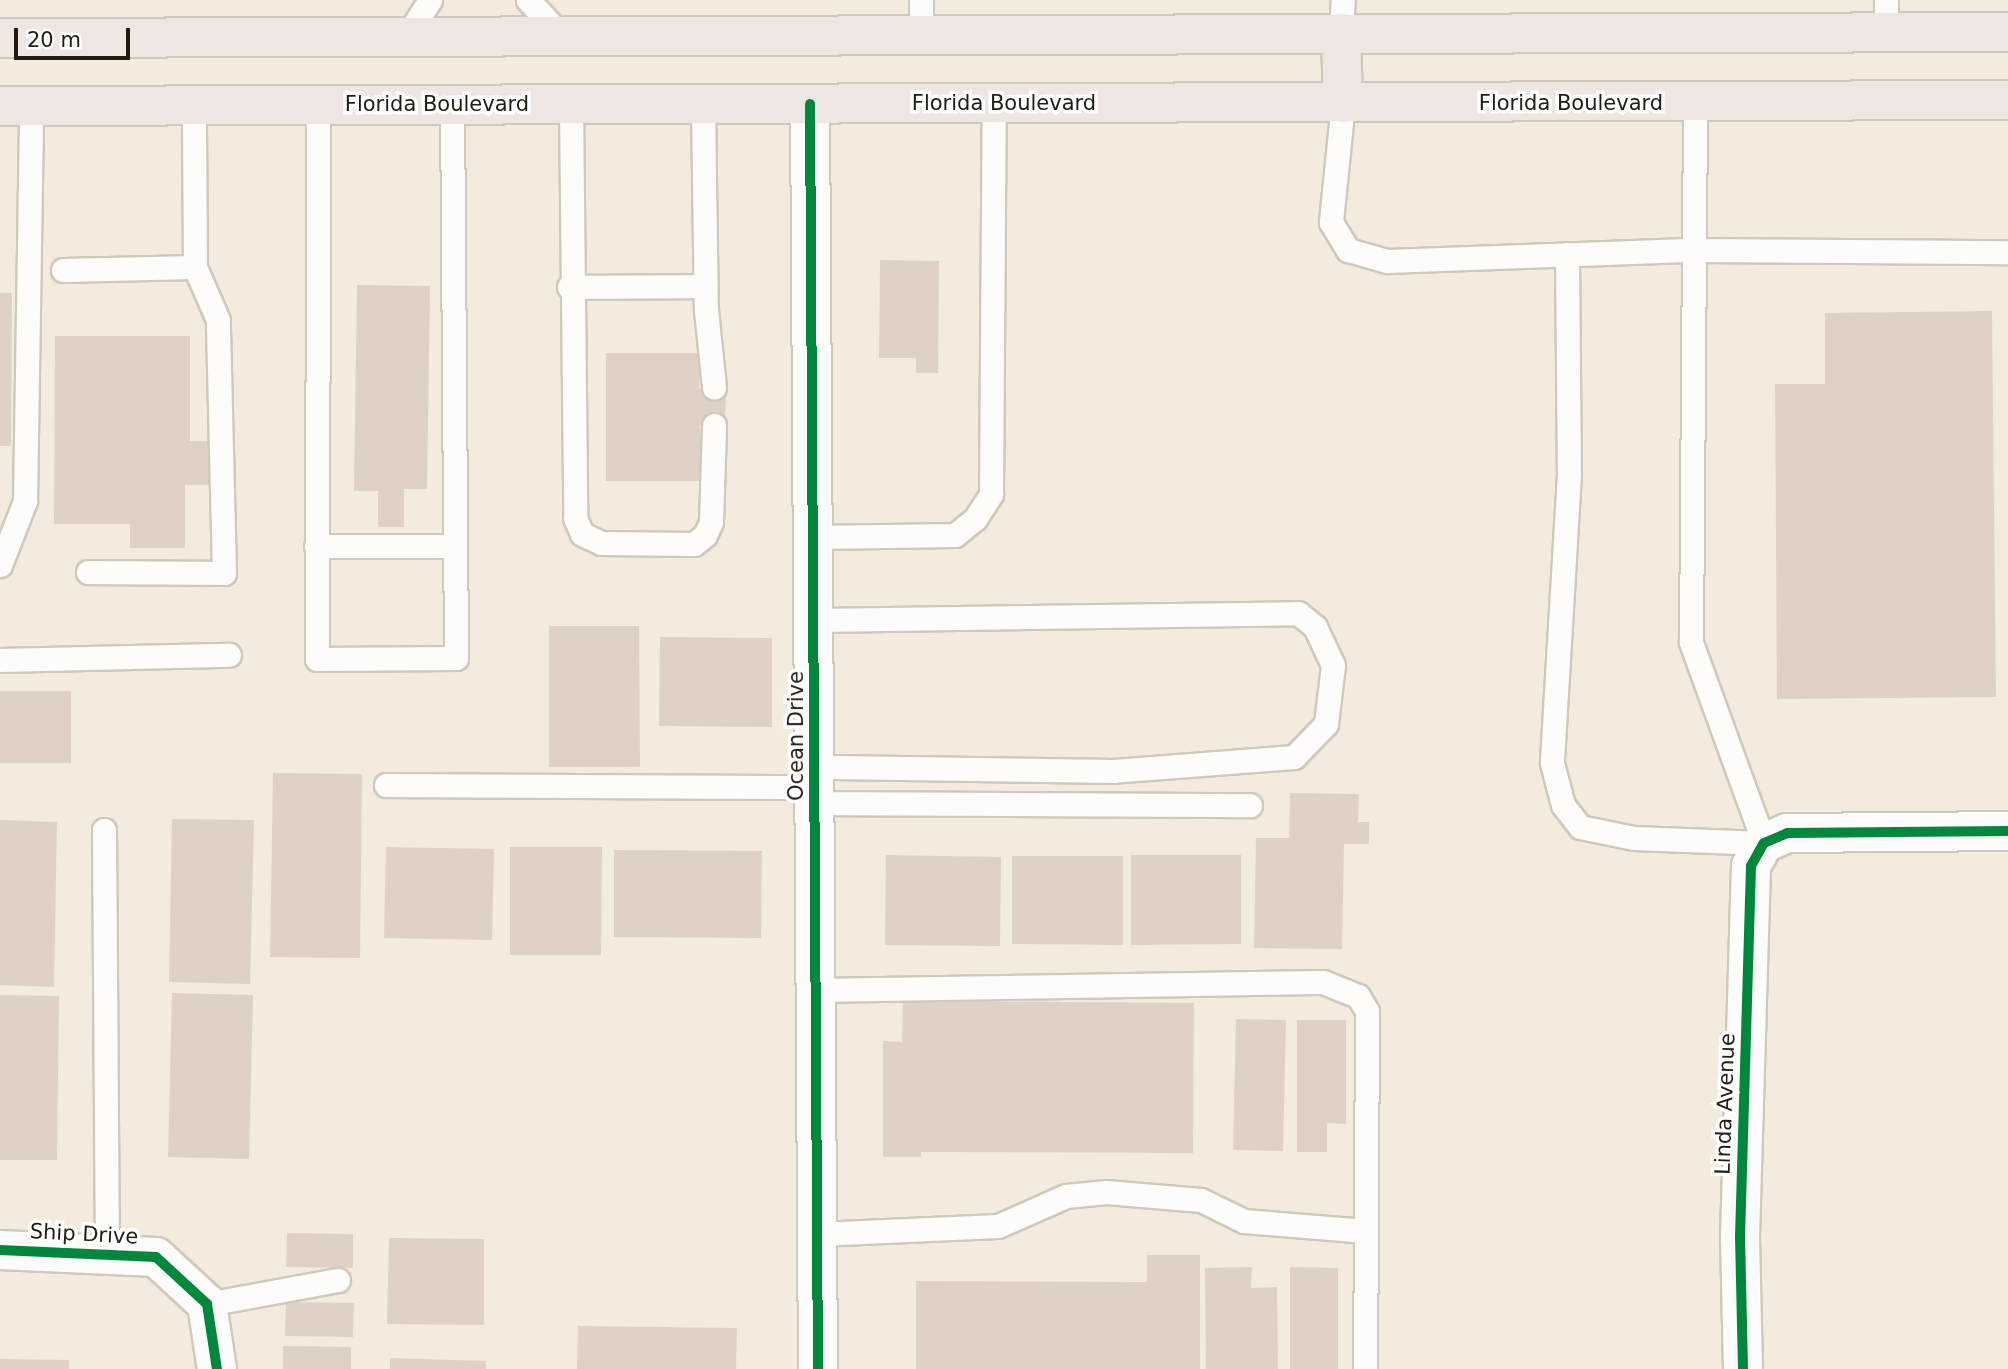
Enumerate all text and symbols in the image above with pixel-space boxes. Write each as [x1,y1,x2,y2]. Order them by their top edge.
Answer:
scale bar [18,14,133,58]
text: 20 m [27,28,81,52]
street label: Florida Boulevard [912,90,1096,116]
street label: Florida Boulevard [1479,90,1663,116]
street label: Florida Boulevard [345,91,529,117]
street label: Ocean Drive [783,671,809,801]
street label: Linda Avenue [1710,1033,1740,1175]
street label: Ship Drive [29,1219,139,1249]

